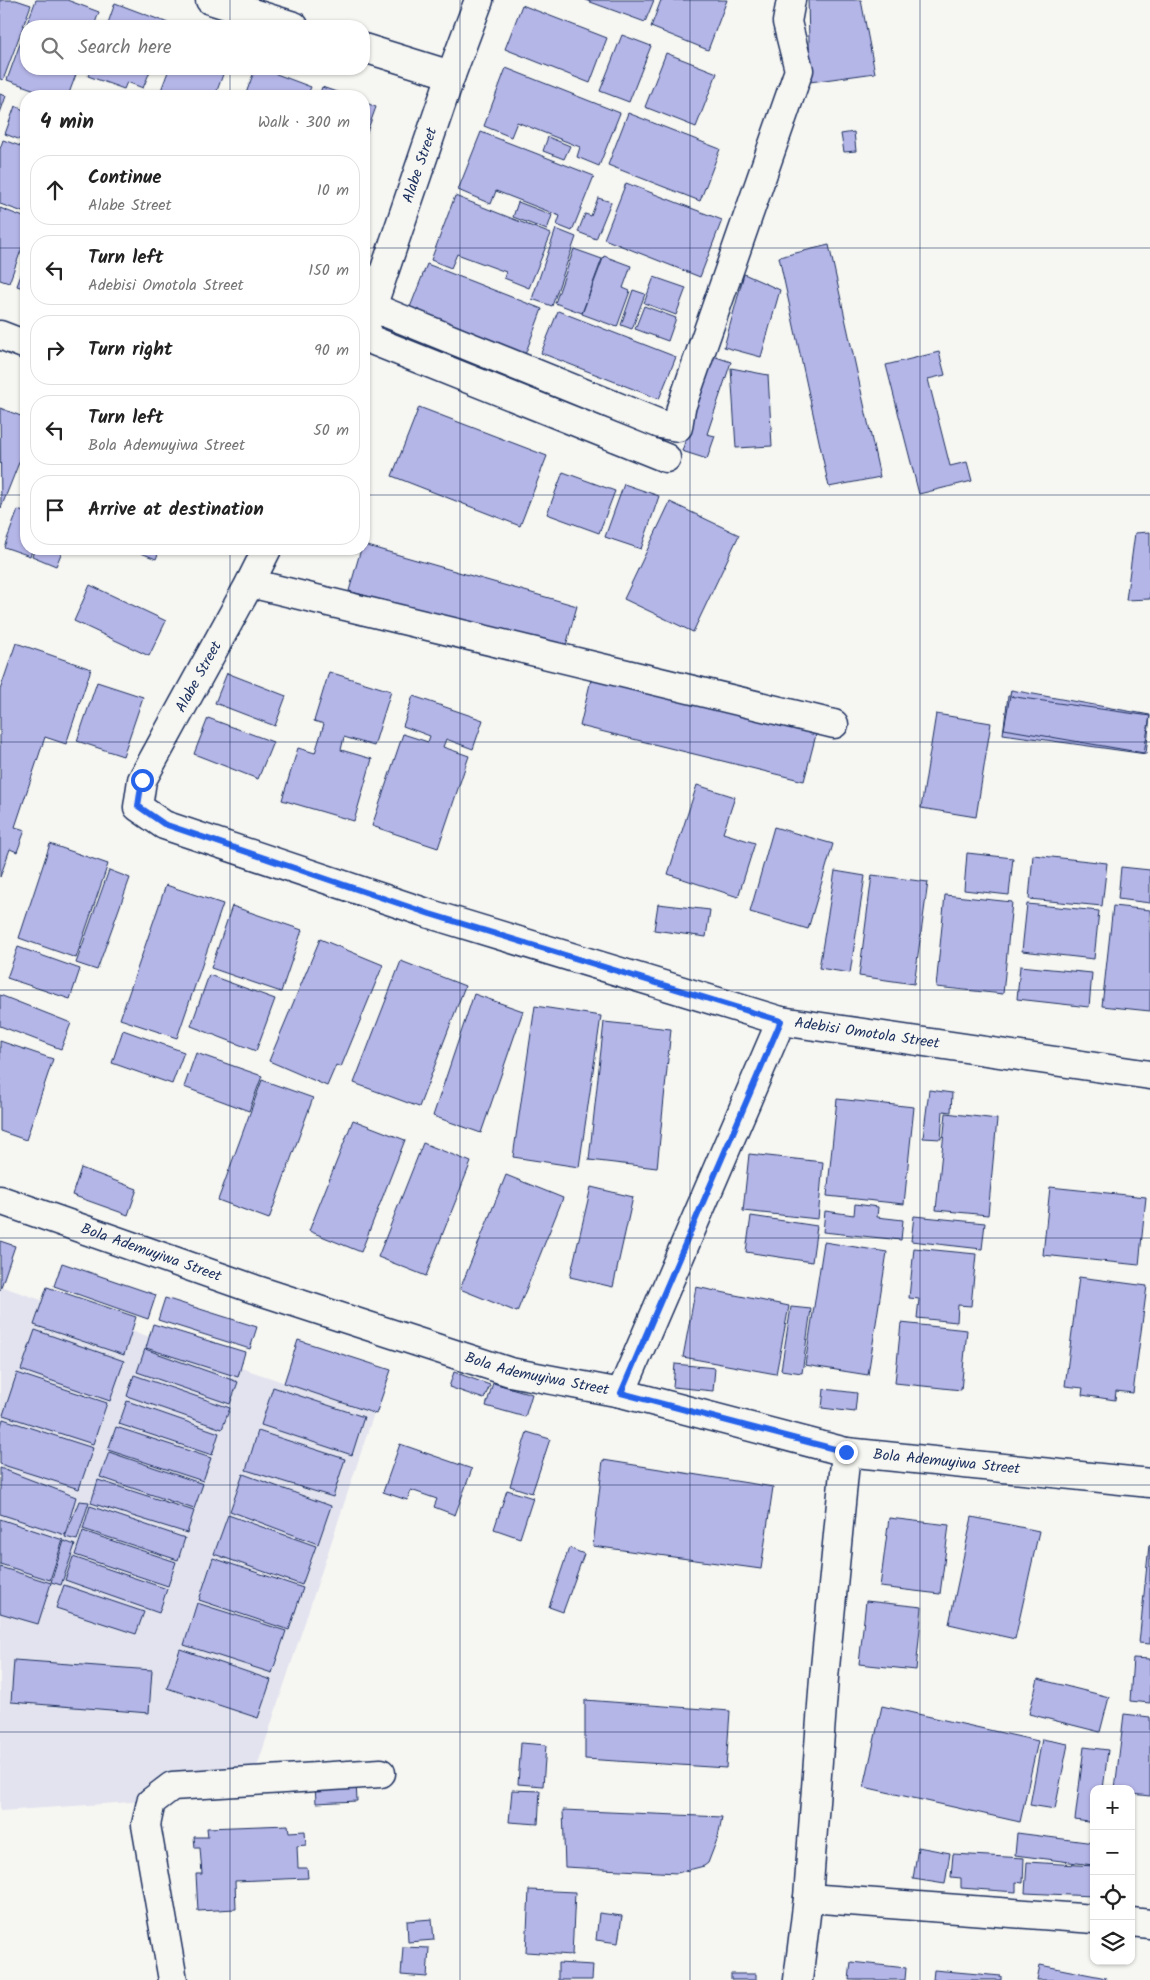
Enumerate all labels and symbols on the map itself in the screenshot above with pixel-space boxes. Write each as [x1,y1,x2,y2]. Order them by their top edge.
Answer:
street label: Alabe Street [396,124,444,206]
street label: Alabe Street [169,637,229,717]
route start [131,769,154,792]
street label: Adebisi Omotola Street [793,1011,941,1056]
street label: Bola Ademuyiwa Street [77,1217,225,1289]
street label: Bola Ademuyiwa Street [462,1346,611,1403]
route end [835,1441,858,1464]
street label: Bola Ademuyiwa Street [872,1443,1021,1482]

